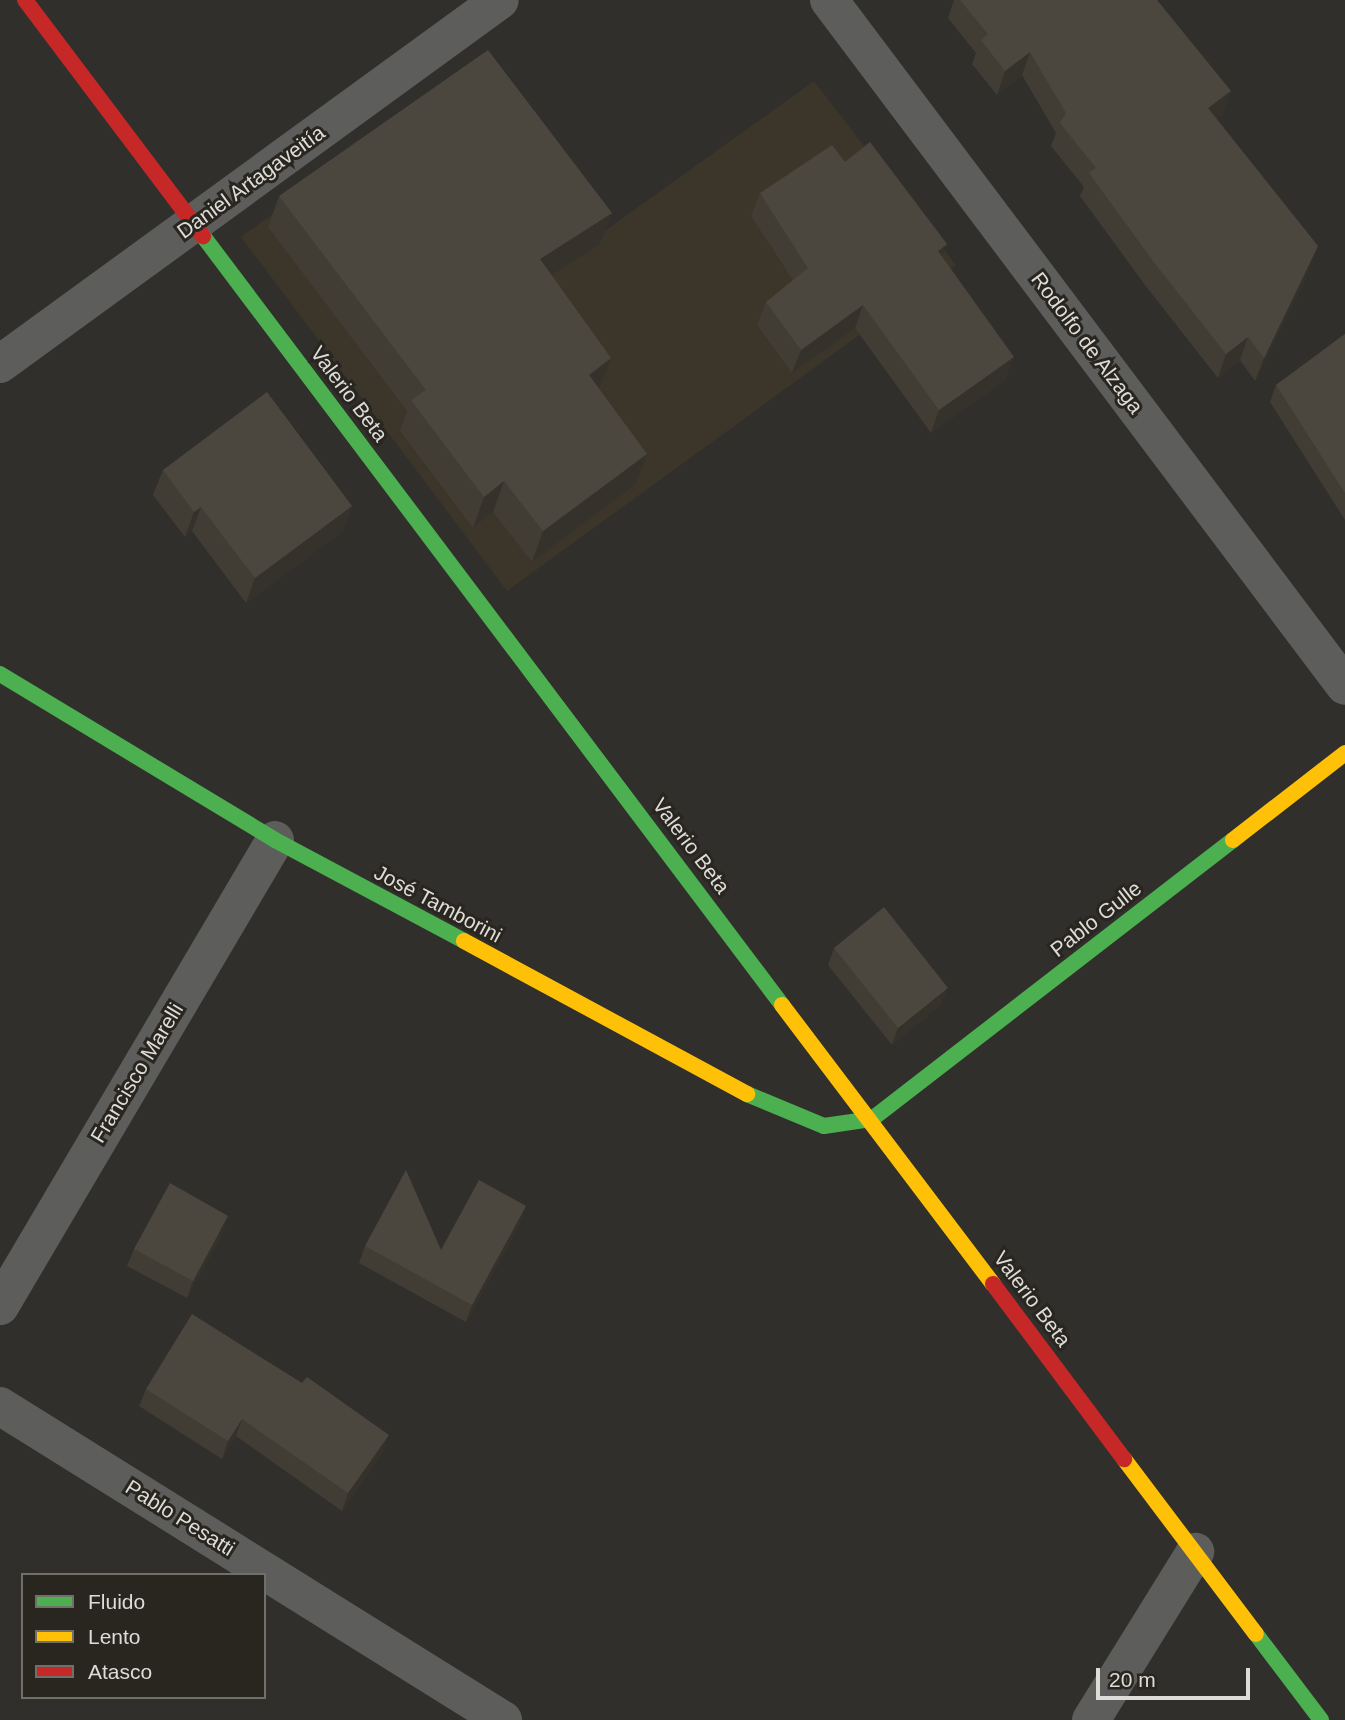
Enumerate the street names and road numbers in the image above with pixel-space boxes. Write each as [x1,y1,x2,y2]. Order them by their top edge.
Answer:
street label: Daniel Artagaveitía [172,120,330,244]
street label: Rodolfo de Alzaga [1025,267,1149,419]
street label: Valerio Beta [305,341,393,447]
street label: Valerio Beta [647,793,735,899]
street label: José Tamborini [370,860,506,948]
street label: Pablo Gulle [1045,876,1147,962]
street label: Francisco Marelli [85,998,189,1148]
street label: Valerio Beta [988,1246,1076,1352]
street label: Pablo Pesatti [121,1475,239,1561]

